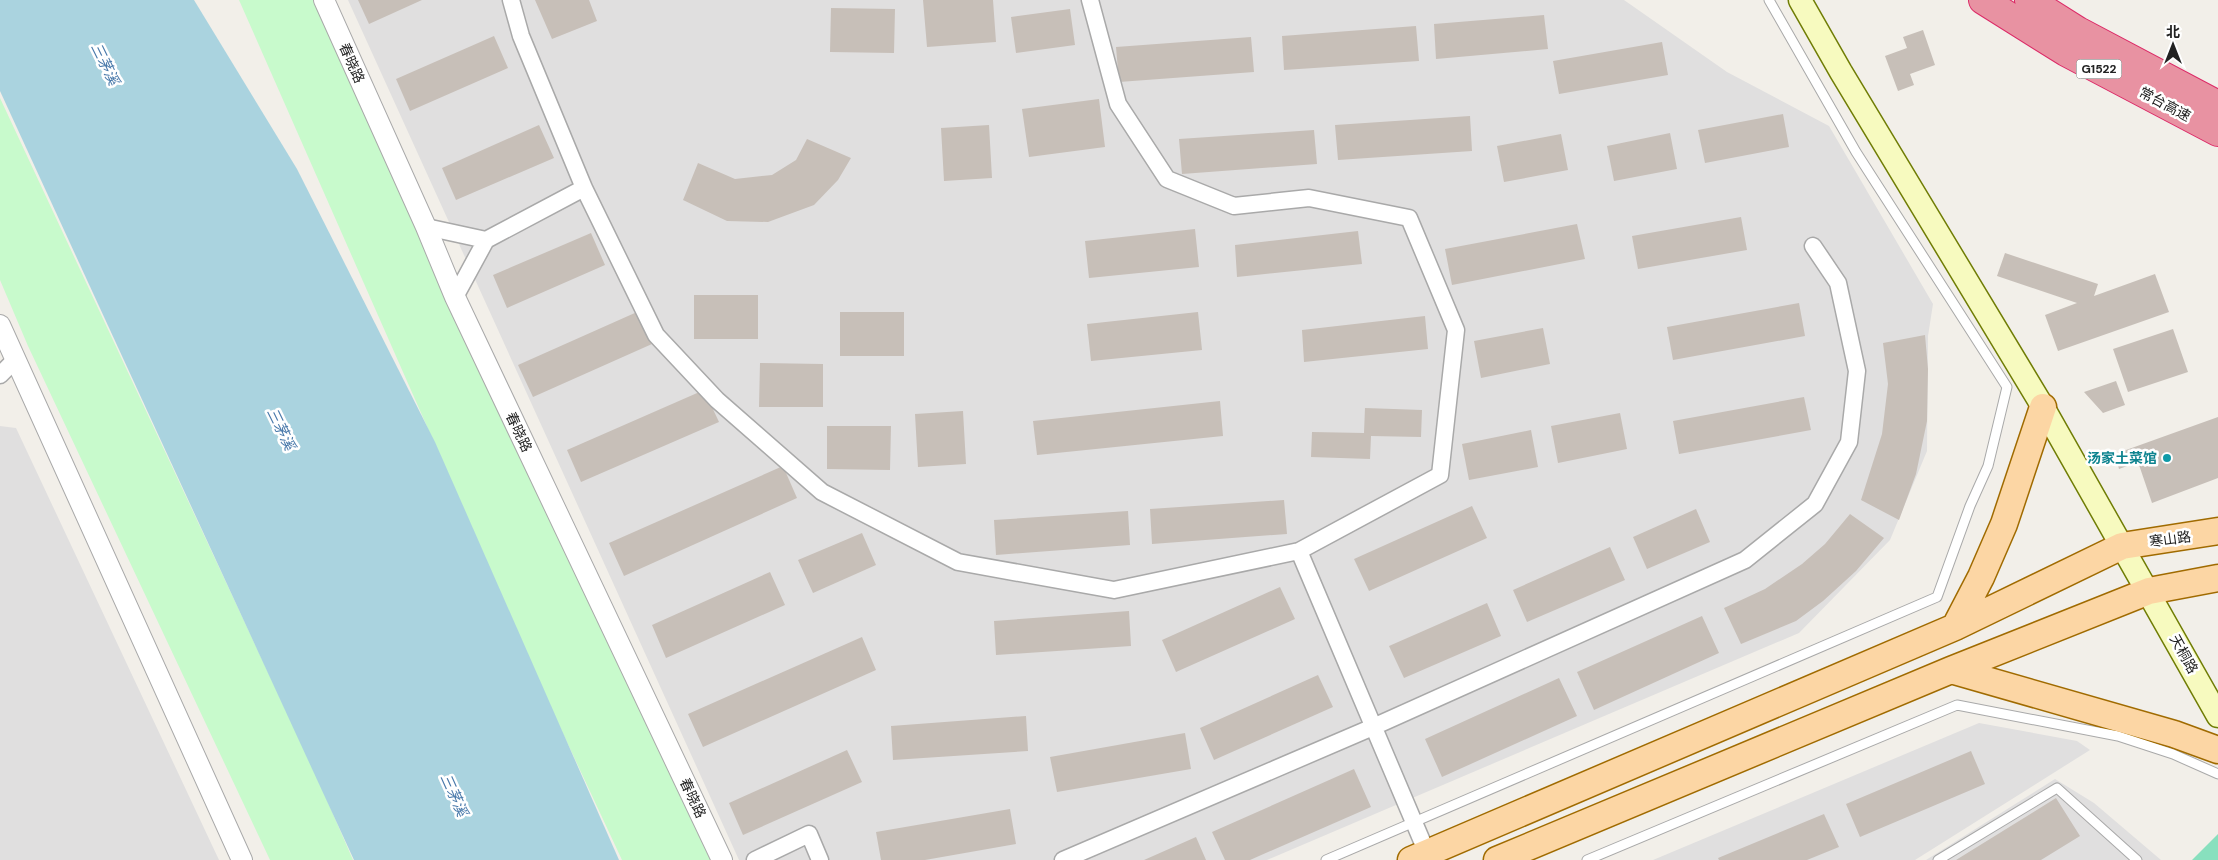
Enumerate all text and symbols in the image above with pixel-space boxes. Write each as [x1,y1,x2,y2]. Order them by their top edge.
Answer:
north arrow [2148,20,2198,70]
text: 北 [2166,23,2180,41]
water label: 三茅溪 [86,39,125,90]
street label: 春晓路 [335,40,369,86]
road number: G1522 [2076,60,2122,78]
street label: 常台高速 [2136,83,2194,125]
water label: 三茅溪 [262,404,301,455]
street label: 春晓路 [502,409,536,455]
place label: 汤家土菜馆 [2087,449,2157,467]
marker: 汤家土菜馆 [2161,452,2173,464]
street label: 寒山路 [2148,527,2192,551]
street label: 天桐路 [2166,631,2202,677]
water label: 三茅溪 [436,770,473,821]
street label: 春晓路 [676,775,710,821]

